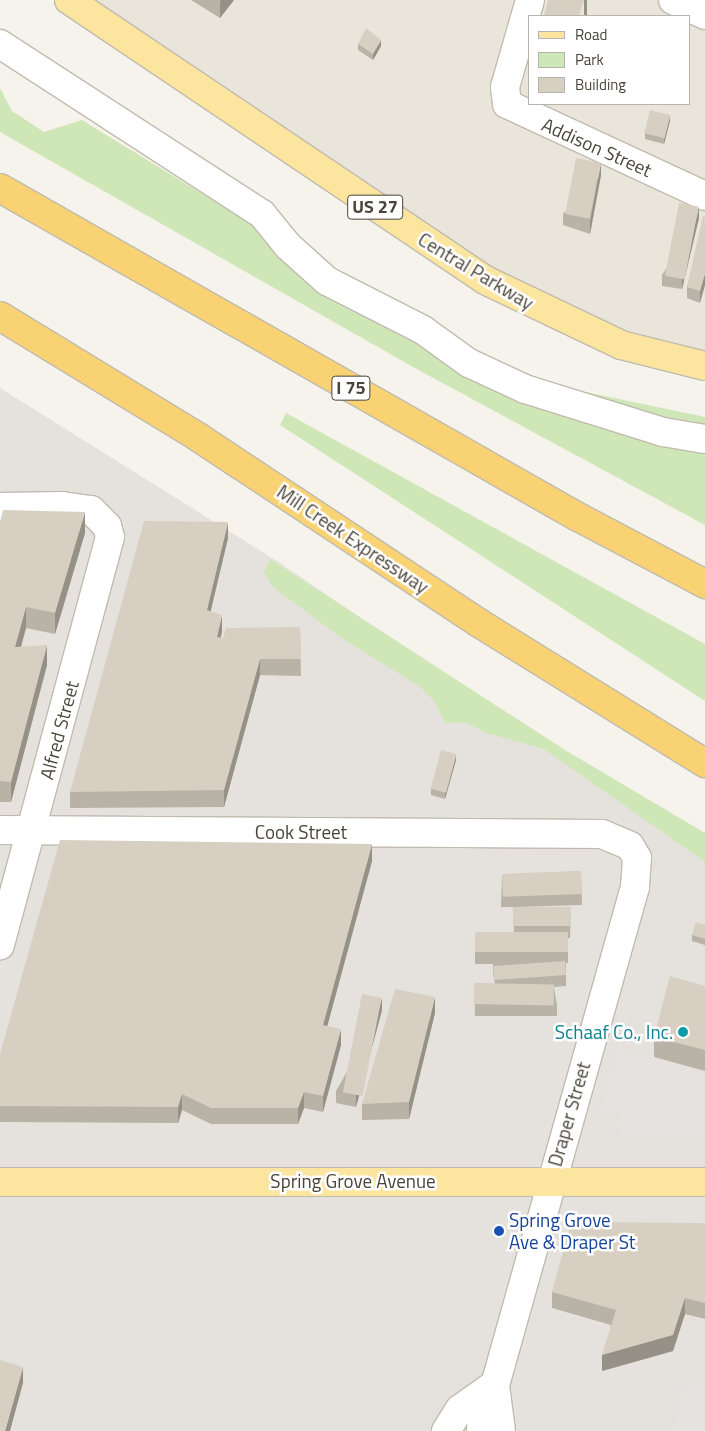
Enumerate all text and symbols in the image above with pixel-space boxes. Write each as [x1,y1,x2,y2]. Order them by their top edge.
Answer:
legend [528,15,690,105]
text: Road [575,23,607,46]
text: Park [575,48,604,71]
text: Building [575,73,626,96]
street label: Addison Street [539,113,655,181]
road number: US 27 [346,192,404,222]
street label: Central Parkway [414,228,538,314]
road number: I 75 [331,372,371,403]
street label: Mill Creek Expressway [273,480,433,598]
street label: Alfred Street [35,678,83,782]
street label: Cook Street [255,821,347,843]
place label: Schaaf Co., Inc. [555,1021,673,1043]
marker: Schaaf Co., Inc. [677,1026,689,1038]
street label: Draper Street [543,1059,595,1169]
street label: Spring Grove Avenue [270,1170,436,1192]
place label: Spring Grove Ave & Draper St [509,1209,635,1253]
marker: Spring Grove Ave & Draper St [493,1225,505,1237]

